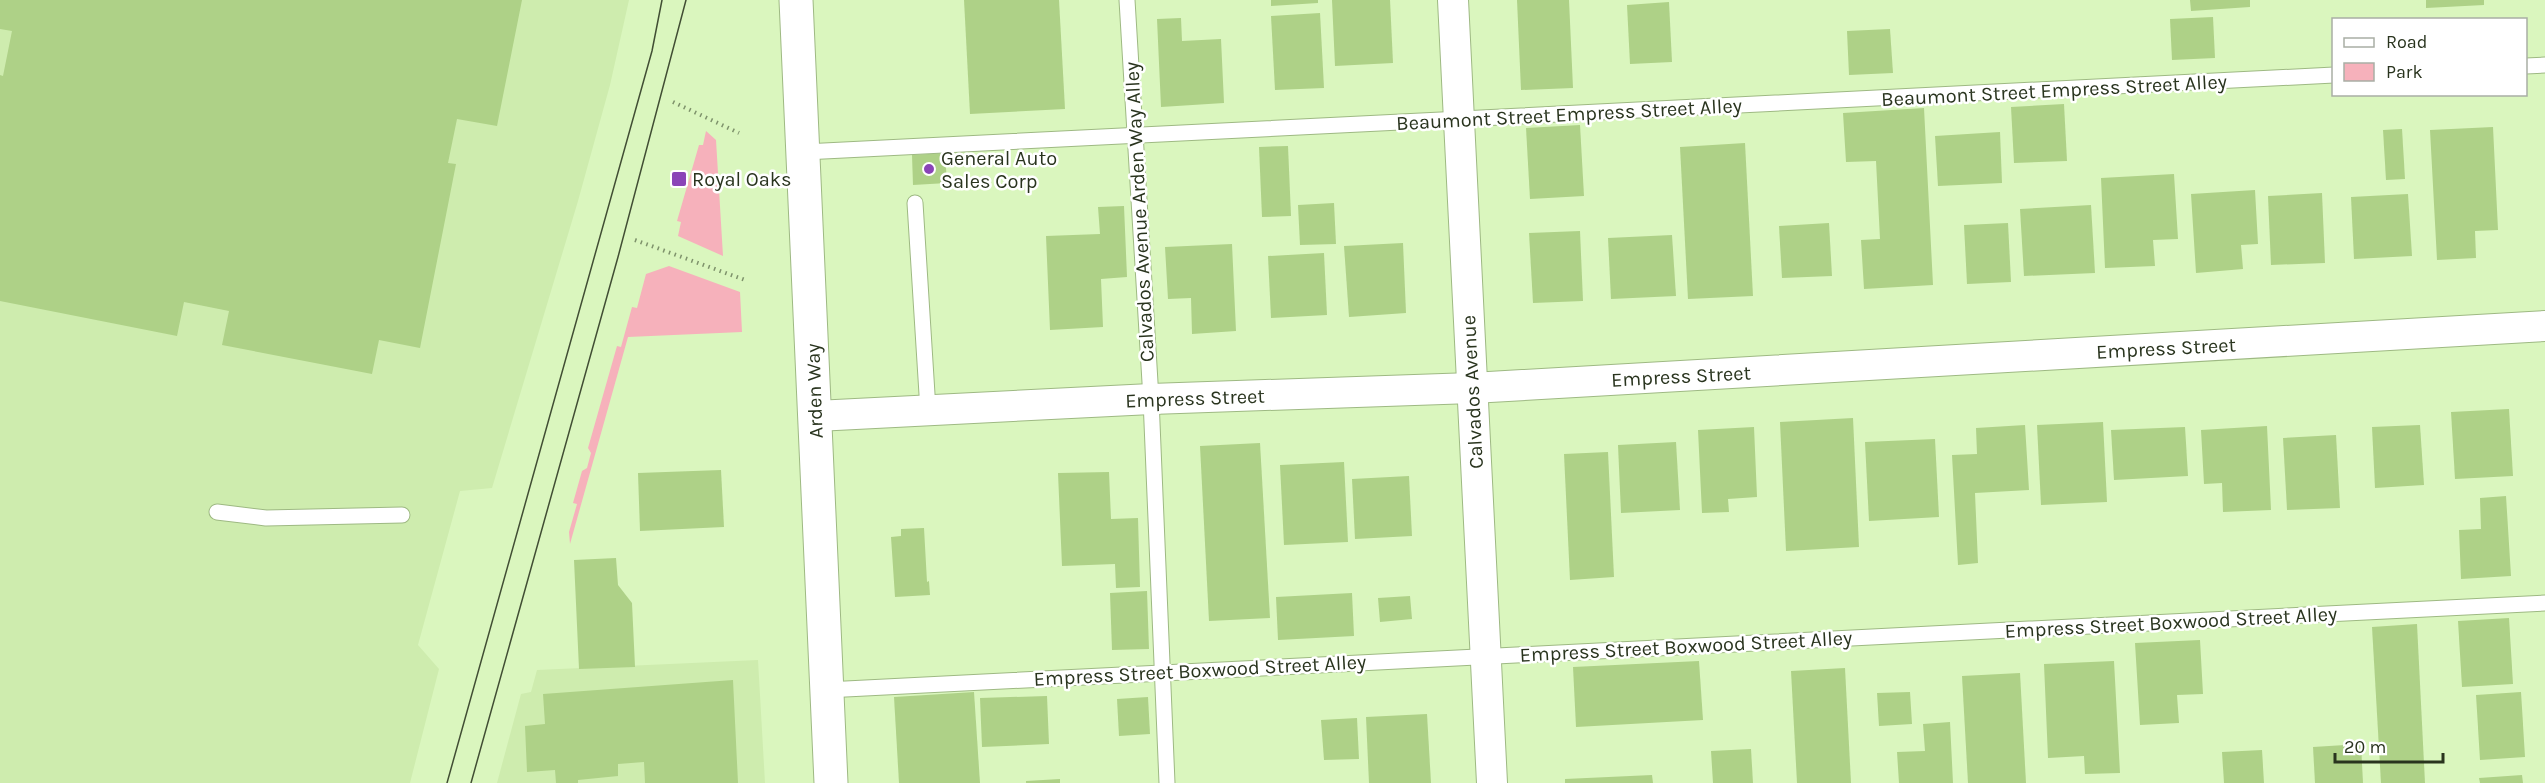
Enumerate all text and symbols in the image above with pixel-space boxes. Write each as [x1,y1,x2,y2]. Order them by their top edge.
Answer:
legend [2332,18,2527,96]
text: Road [2386,31,2427,53]
street label: Calvados Avenue Arden Way Alley [1120,61,1159,363]
text: Park [2386,61,2423,83]
street label: Beaumont Street Empress Street Alley [1881,70,2228,111]
street label: Beaumont Street Empress Street Alley [1396,94,1743,135]
place label: General Auto Sales Corp [941,147,1057,193]
marker: General Auto Sales Corp [922,162,936,176]
place label: Royal Oaks [692,168,792,191]
marker: Royal Oaks [670,170,688,188]
street label: Calvados Avenue [1457,315,1488,469]
street label: Empress Street [2096,333,2237,364]
street label: Arden Way [801,343,828,439]
street label: Empress Street [1611,361,1752,392]
street label: Empress Street [1125,385,1266,412]
street label: Empress Street Boxwood Street Alley [2004,602,2338,643]
street label: Empress Street Boxwood Street Alley [1519,626,1853,667]
street label: Empress Street Boxwood Street Alley [1033,650,1367,691]
scale bar [2335,726,2443,764]
text: 20 m [2344,736,2386,758]

